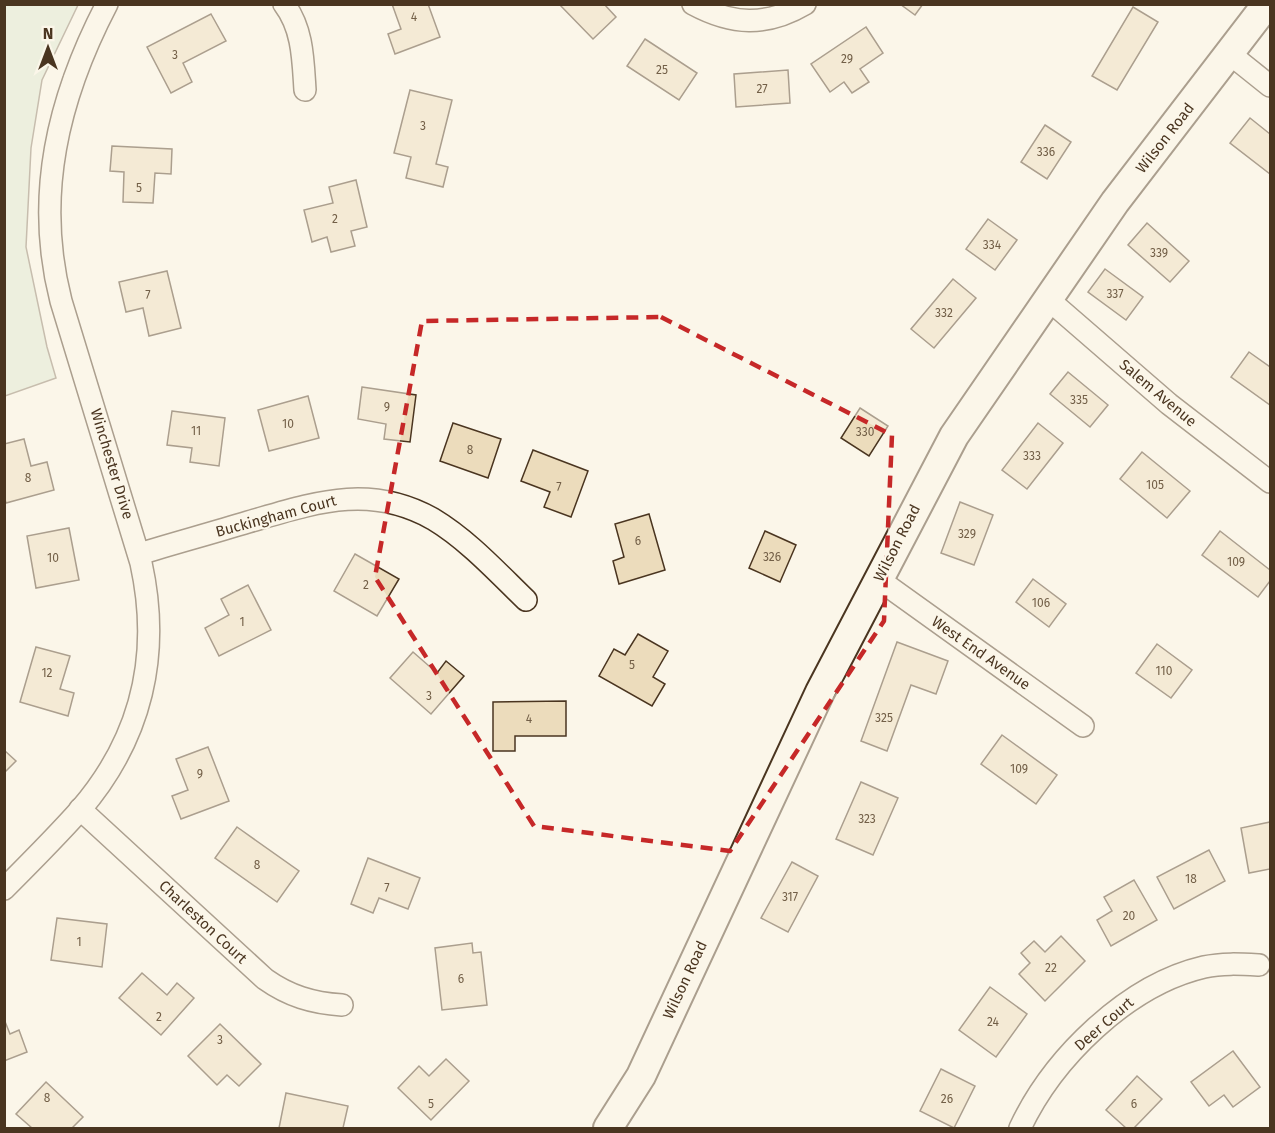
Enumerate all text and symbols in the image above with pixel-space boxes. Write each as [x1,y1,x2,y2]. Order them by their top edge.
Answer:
house number: 4 [411,10,418,24]
north arrow [18,18,78,78]
text: N [43,24,53,43]
house number: 3 [172,48,178,62]
house number: 29 [841,52,853,66]
house number: 25 [656,63,668,77]
house number: 27 [756,82,768,96]
street label: Wilson Road [1132,99,1198,177]
house number: 3 [420,119,426,133]
house number: 336 [1037,145,1055,159]
house number: 5 [136,181,142,195]
house number: 2 [332,212,338,226]
house number: 334 [983,238,1002,252]
house number: 339 [1150,246,1168,260]
house number: 337 [1106,287,1124,301]
house number: 7 [145,288,151,302]
house number: 332 [935,306,953,320]
street label: Salem Avenue [1116,355,1200,431]
house number: 335 [1070,393,1088,407]
house number: 9 [384,400,390,414]
street label: Winchester Drive [87,406,137,522]
house number: 10 [282,417,294,431]
house number: 11 [191,424,201,438]
house number: 330 [856,425,875,439]
house number: 8 [467,443,474,457]
house number: 333 [1023,449,1041,463]
house number: 8 [25,471,32,485]
house number: 105 [1146,478,1164,492]
house number: 7 [556,480,562,494]
street label: Buckingham Court [214,491,339,541]
street label: Wilson Road [870,501,924,585]
house number: 329 [958,527,976,541]
house number: 6 [635,534,641,548]
house number: 326 [763,550,781,564]
house number: 10 [47,551,59,565]
house number: 109 [1227,555,1245,569]
house number: 2 [363,578,369,592]
house number: 106 [1032,596,1050,610]
street label: West End Avenue [928,612,1034,694]
house number: 1 [239,615,245,629]
house number: 5 [629,658,635,672]
house number: 110 [1156,664,1173,678]
house number: 12 [41,666,53,680]
house number: 3 [426,689,432,703]
house number: 325 [875,711,893,725]
house number: 4 [526,712,533,726]
house number: 109 [1010,762,1028,776]
house number: 9 [197,767,203,781]
house number: 323 [858,812,876,826]
house number: 8 [254,858,261,872]
house number: 18 [1185,872,1197,886]
street label: Charleston Court [155,877,251,968]
house number: 7 [384,881,390,895]
house number: 317 [782,890,798,904]
house number: 20 [1123,909,1136,923]
house number: 1 [76,935,82,949]
street label: Wilson Road [659,938,711,1022]
house number: 22 [1045,961,1057,975]
house number: 6 [458,972,464,986]
street label: Deer Court [1071,993,1138,1055]
house number: 2 [156,1010,162,1024]
house number: 24 [987,1015,1000,1029]
house number: 3 [217,1033,223,1047]
house number: 8 [44,1091,51,1105]
house number: 26 [941,1092,953,1106]
house number: 5 [428,1097,434,1111]
house number: 6 [1131,1097,1137,1111]

